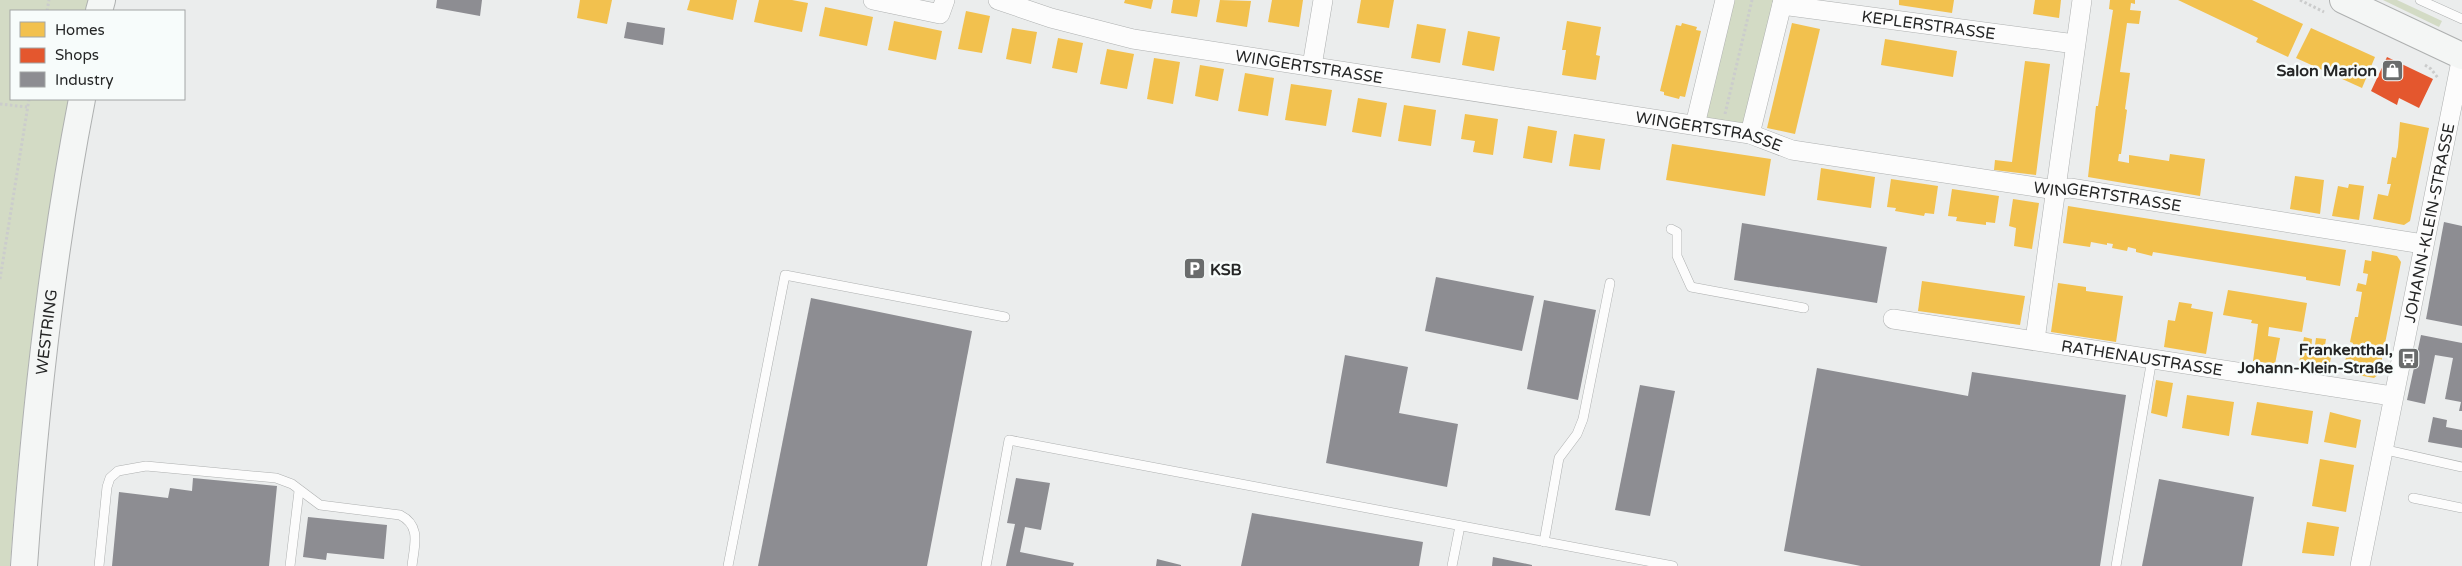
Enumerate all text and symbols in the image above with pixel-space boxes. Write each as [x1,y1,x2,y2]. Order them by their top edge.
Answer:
street label: KEPLERSTRASSE [1860,7,1997,44]
legend [10,10,185,100]
text: Homes [55,21,105,39]
text: Shops [55,46,99,64]
street label: WINGERTSTRASSE [1234,46,1385,88]
shop icon: Salon Marion [2381,58,2405,82]
place label: Salon Marion [2277,61,2377,81]
text: Industry [55,71,114,89]
street label: WINGERTSTRASSE [1634,108,1785,156]
street label: JOHANN-KLEIN-STRASSE [2400,122,2459,324]
street label: WINGERTSTRASSE [2032,178,2183,217]
parking icon: KSB [1182,257,1206,281]
place label: KSB [1210,260,1242,280]
street label: WESTRING [32,288,62,376]
street label: RATHENAUSTRASSE [2060,336,2224,381]
place label: Frankenthal, Johann-Klein-Straße [2237,340,2393,378]
bus stop icon: Frankenthal, Johann-Klein-Straße [2397,346,2421,370]

